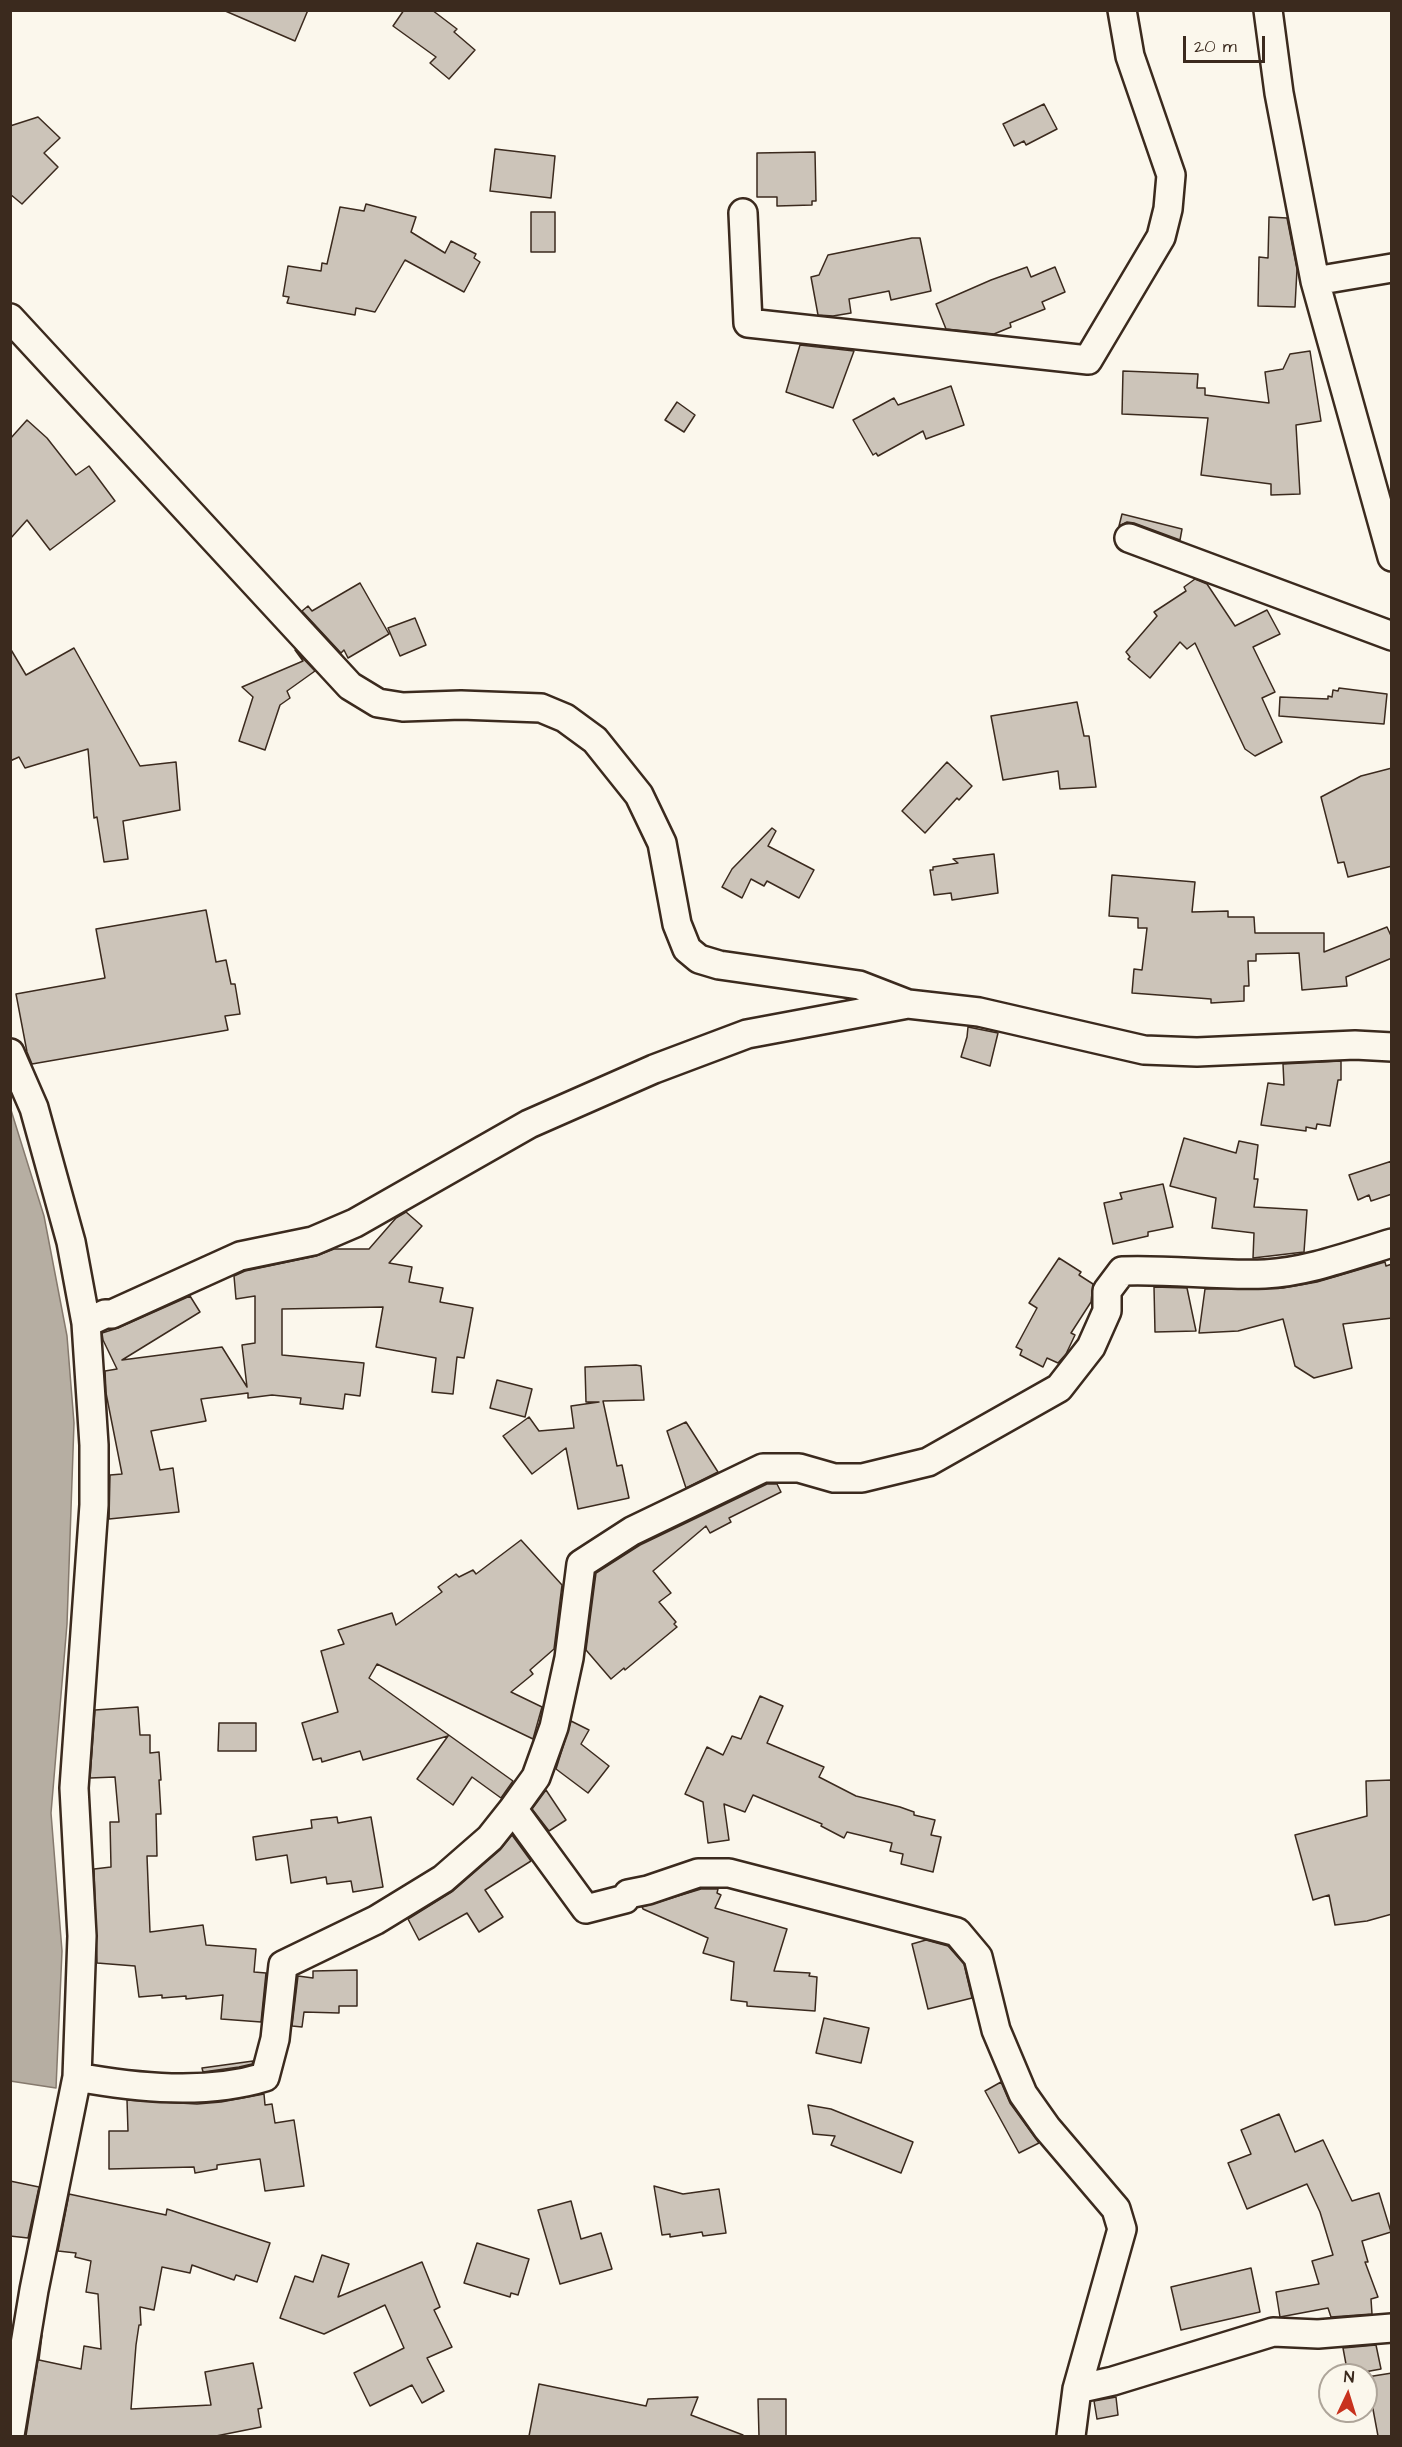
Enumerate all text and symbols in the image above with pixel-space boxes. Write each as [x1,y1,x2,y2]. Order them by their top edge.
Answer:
scale bar [1186,24,1268,62]
text: 20 m [1194,34,1237,59]
north arrow [1318,2363,1378,2423]
text: N [1343,2366,1355,2388]

